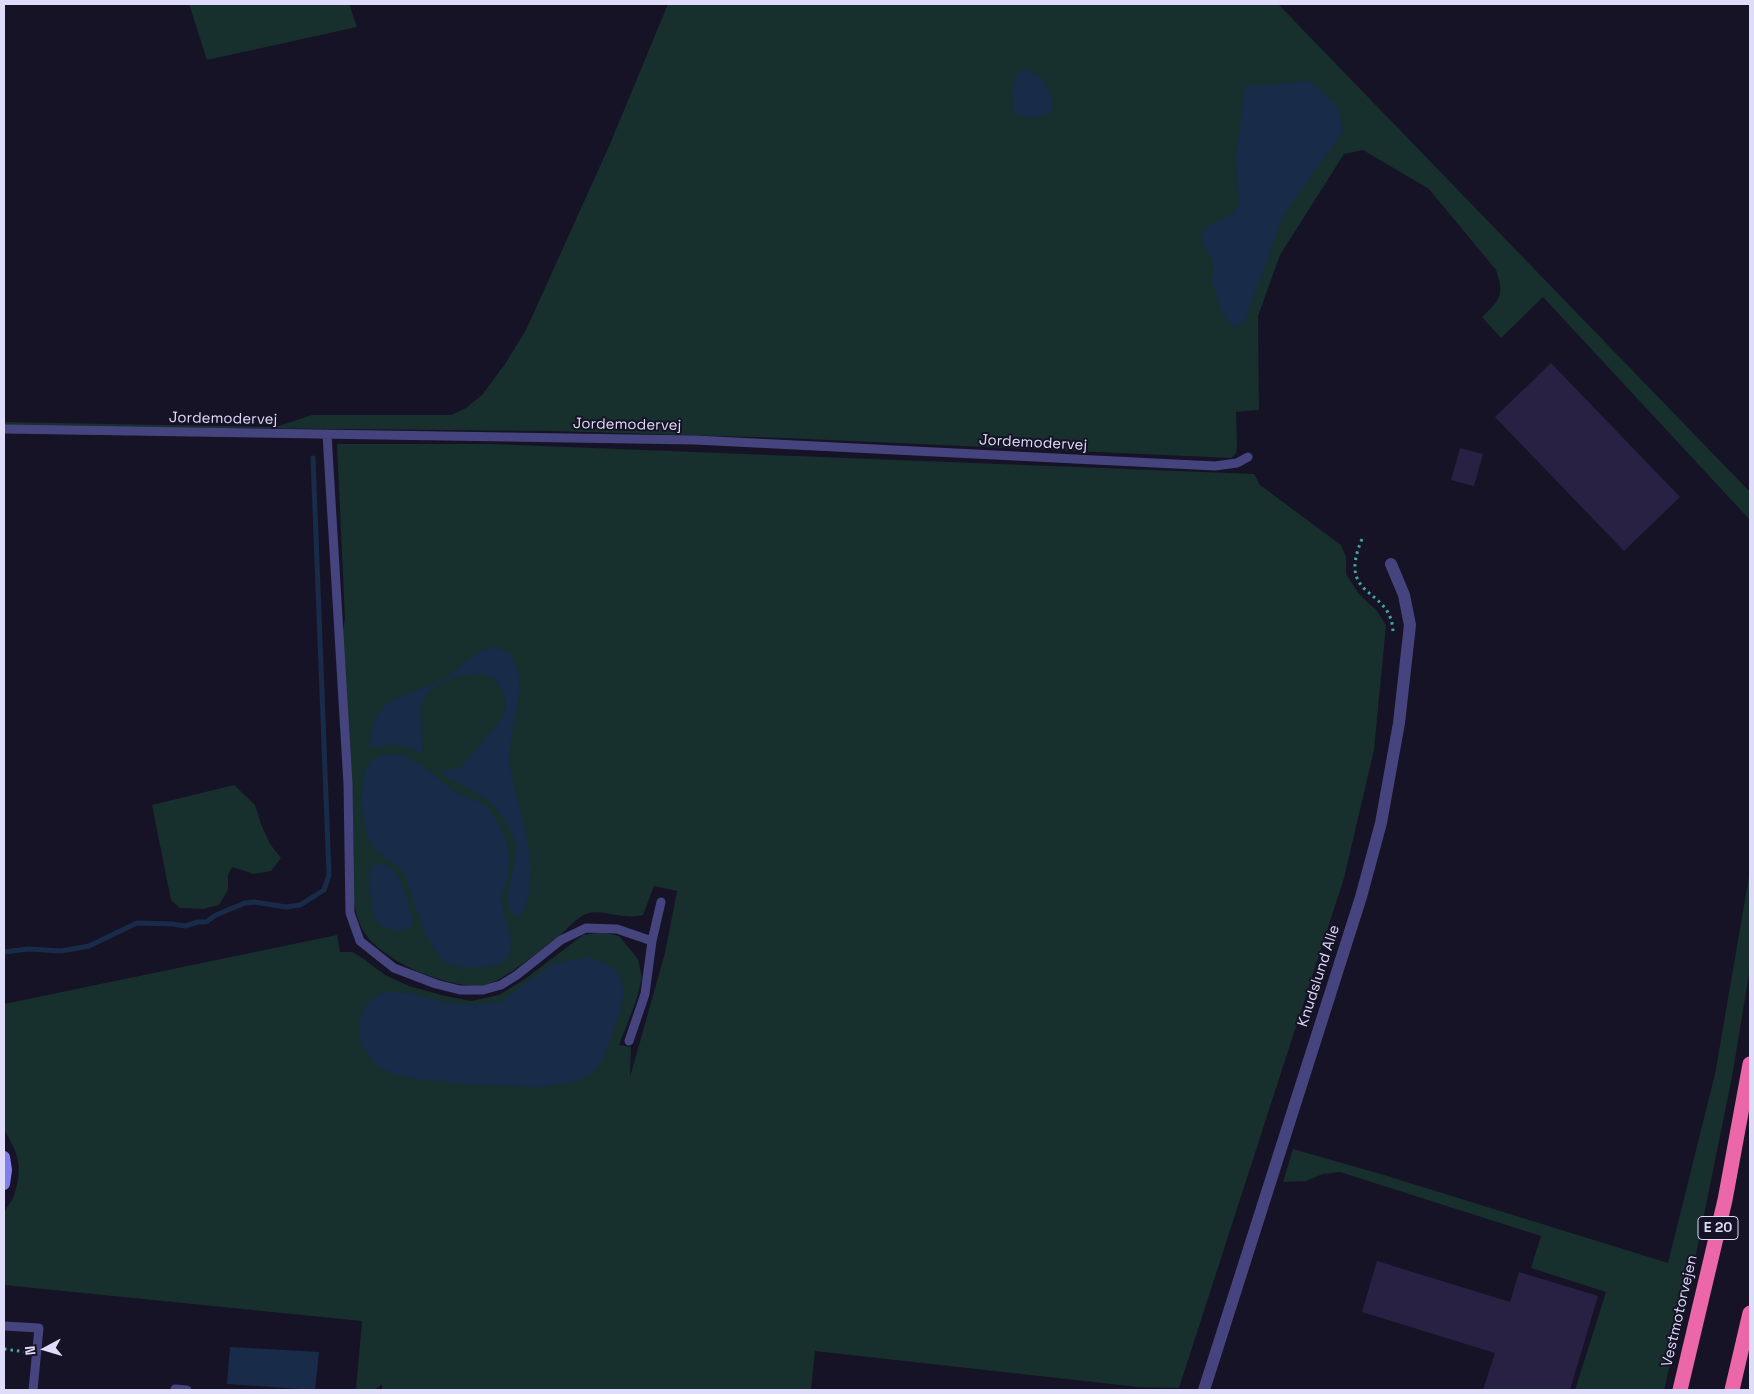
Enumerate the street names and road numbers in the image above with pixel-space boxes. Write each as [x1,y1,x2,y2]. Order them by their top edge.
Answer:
street label: Jordemodervej [169,409,277,429]
street label: Jordemodervej [573,415,681,435]
street label: Jordemodervej [978,431,1088,455]
street label: Knudslund Alle [1294,923,1344,1029]
road number: E 20 [1698,1216,1738,1240]
street label: Vestmotorvejen [1658,1253,1702,1369]

